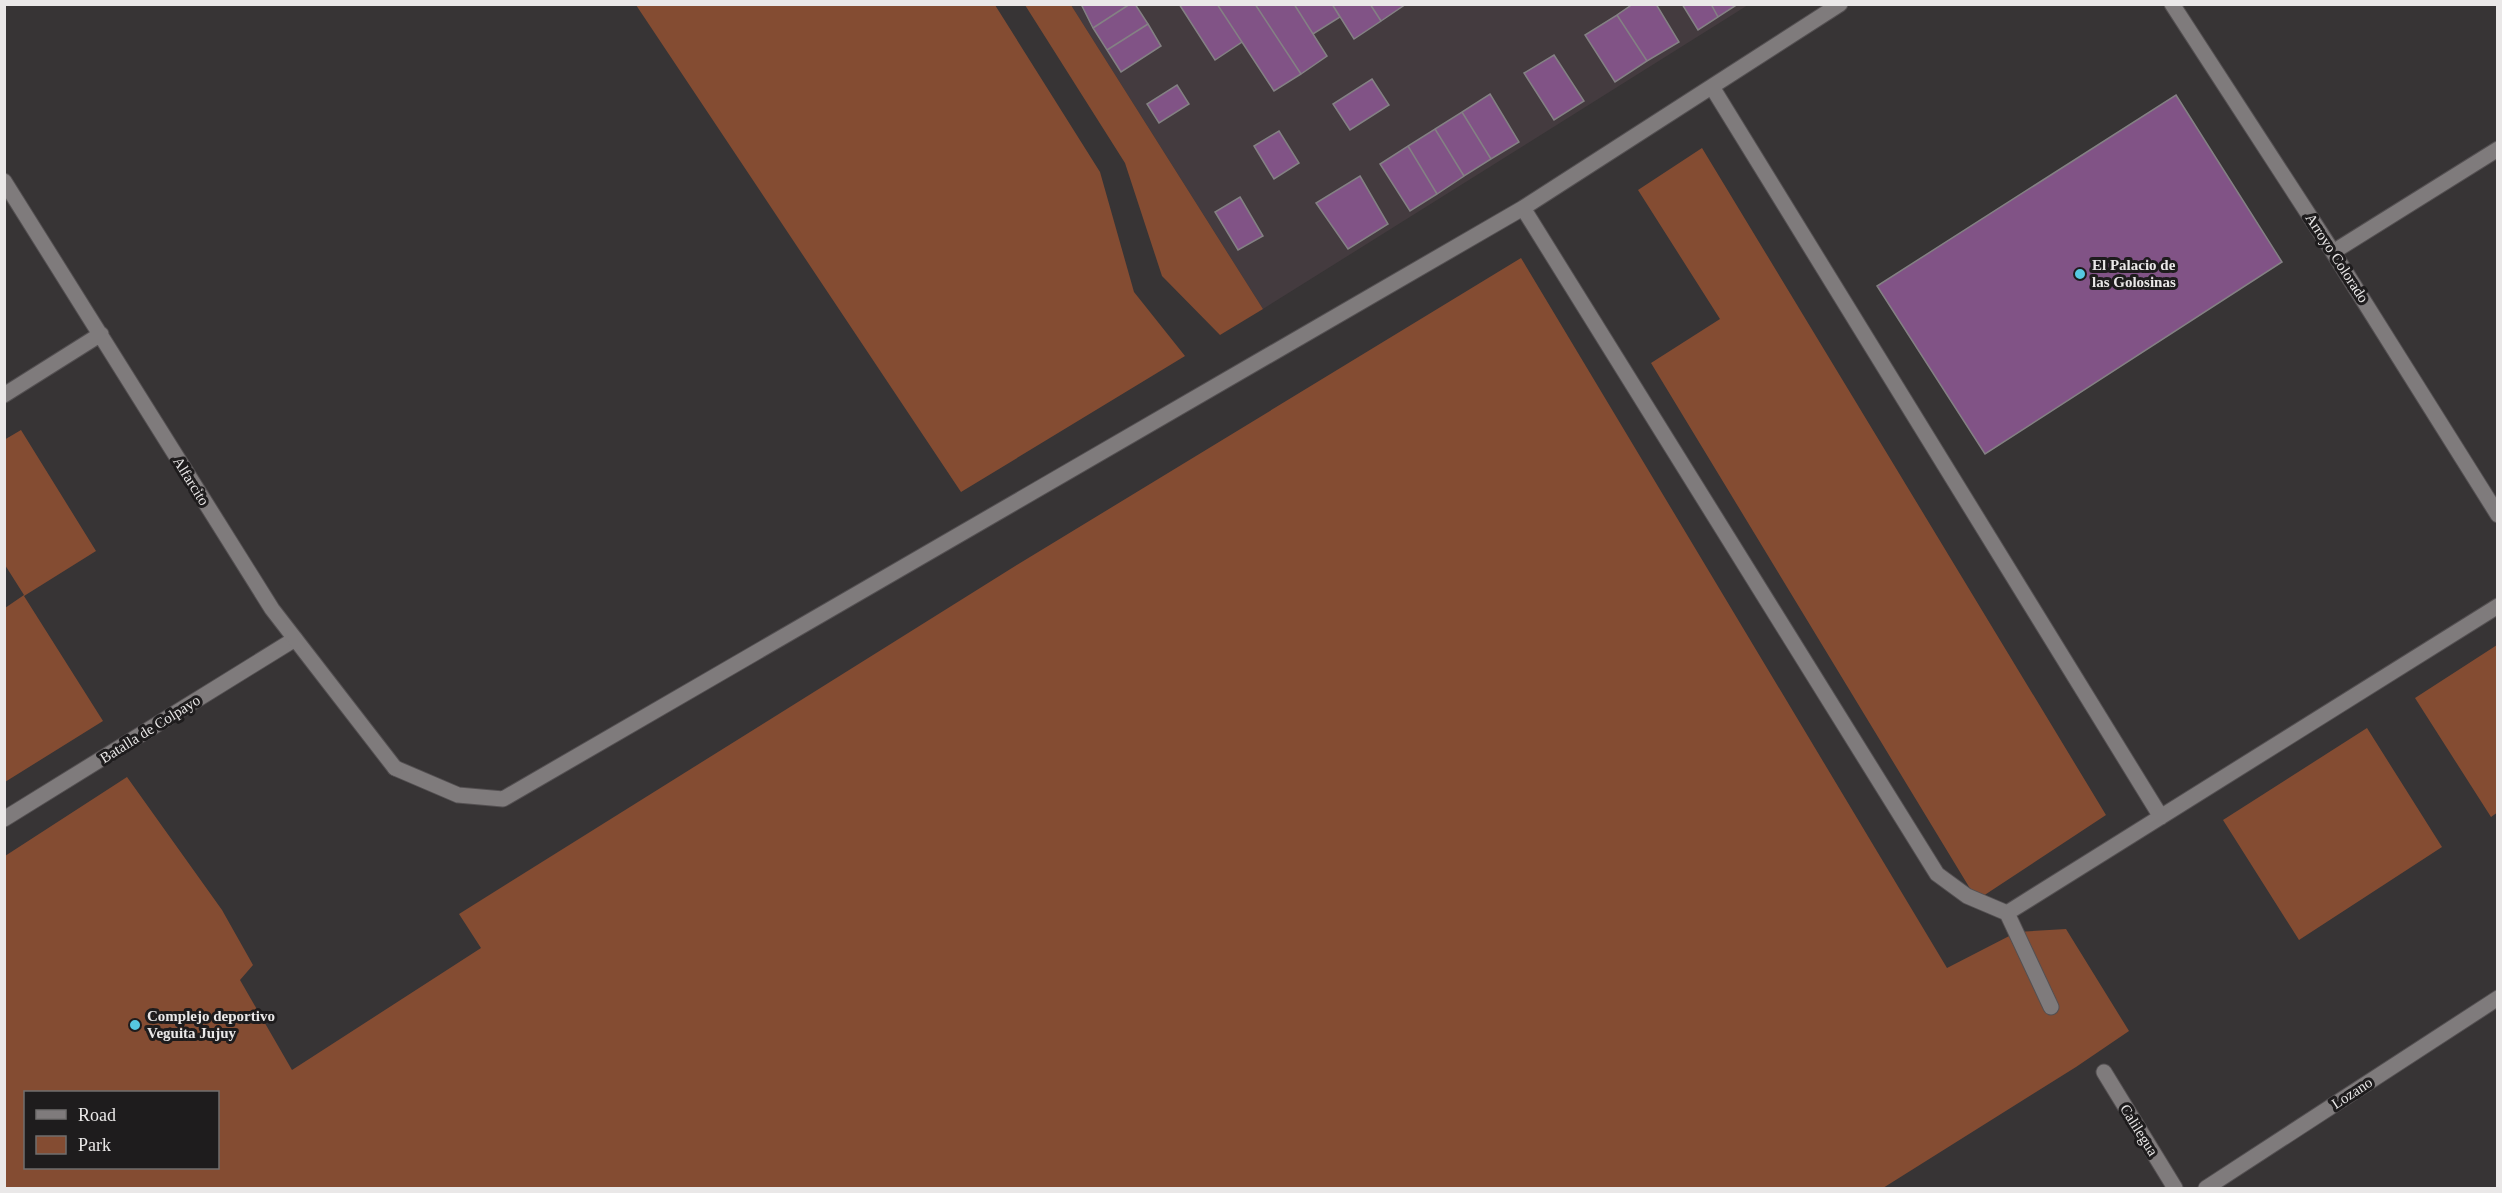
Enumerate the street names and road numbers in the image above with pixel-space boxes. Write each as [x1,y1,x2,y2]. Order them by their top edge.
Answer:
street label: Arroyo Colorado [2302,210,2372,306]
street label: Alfarcito [170,454,212,508]
street label: Batalla de Colpayo [97,692,203,766]
street label: Lozano [2329,1074,2375,1112]
street label: Calilegua [2117,1101,2161,1159]

